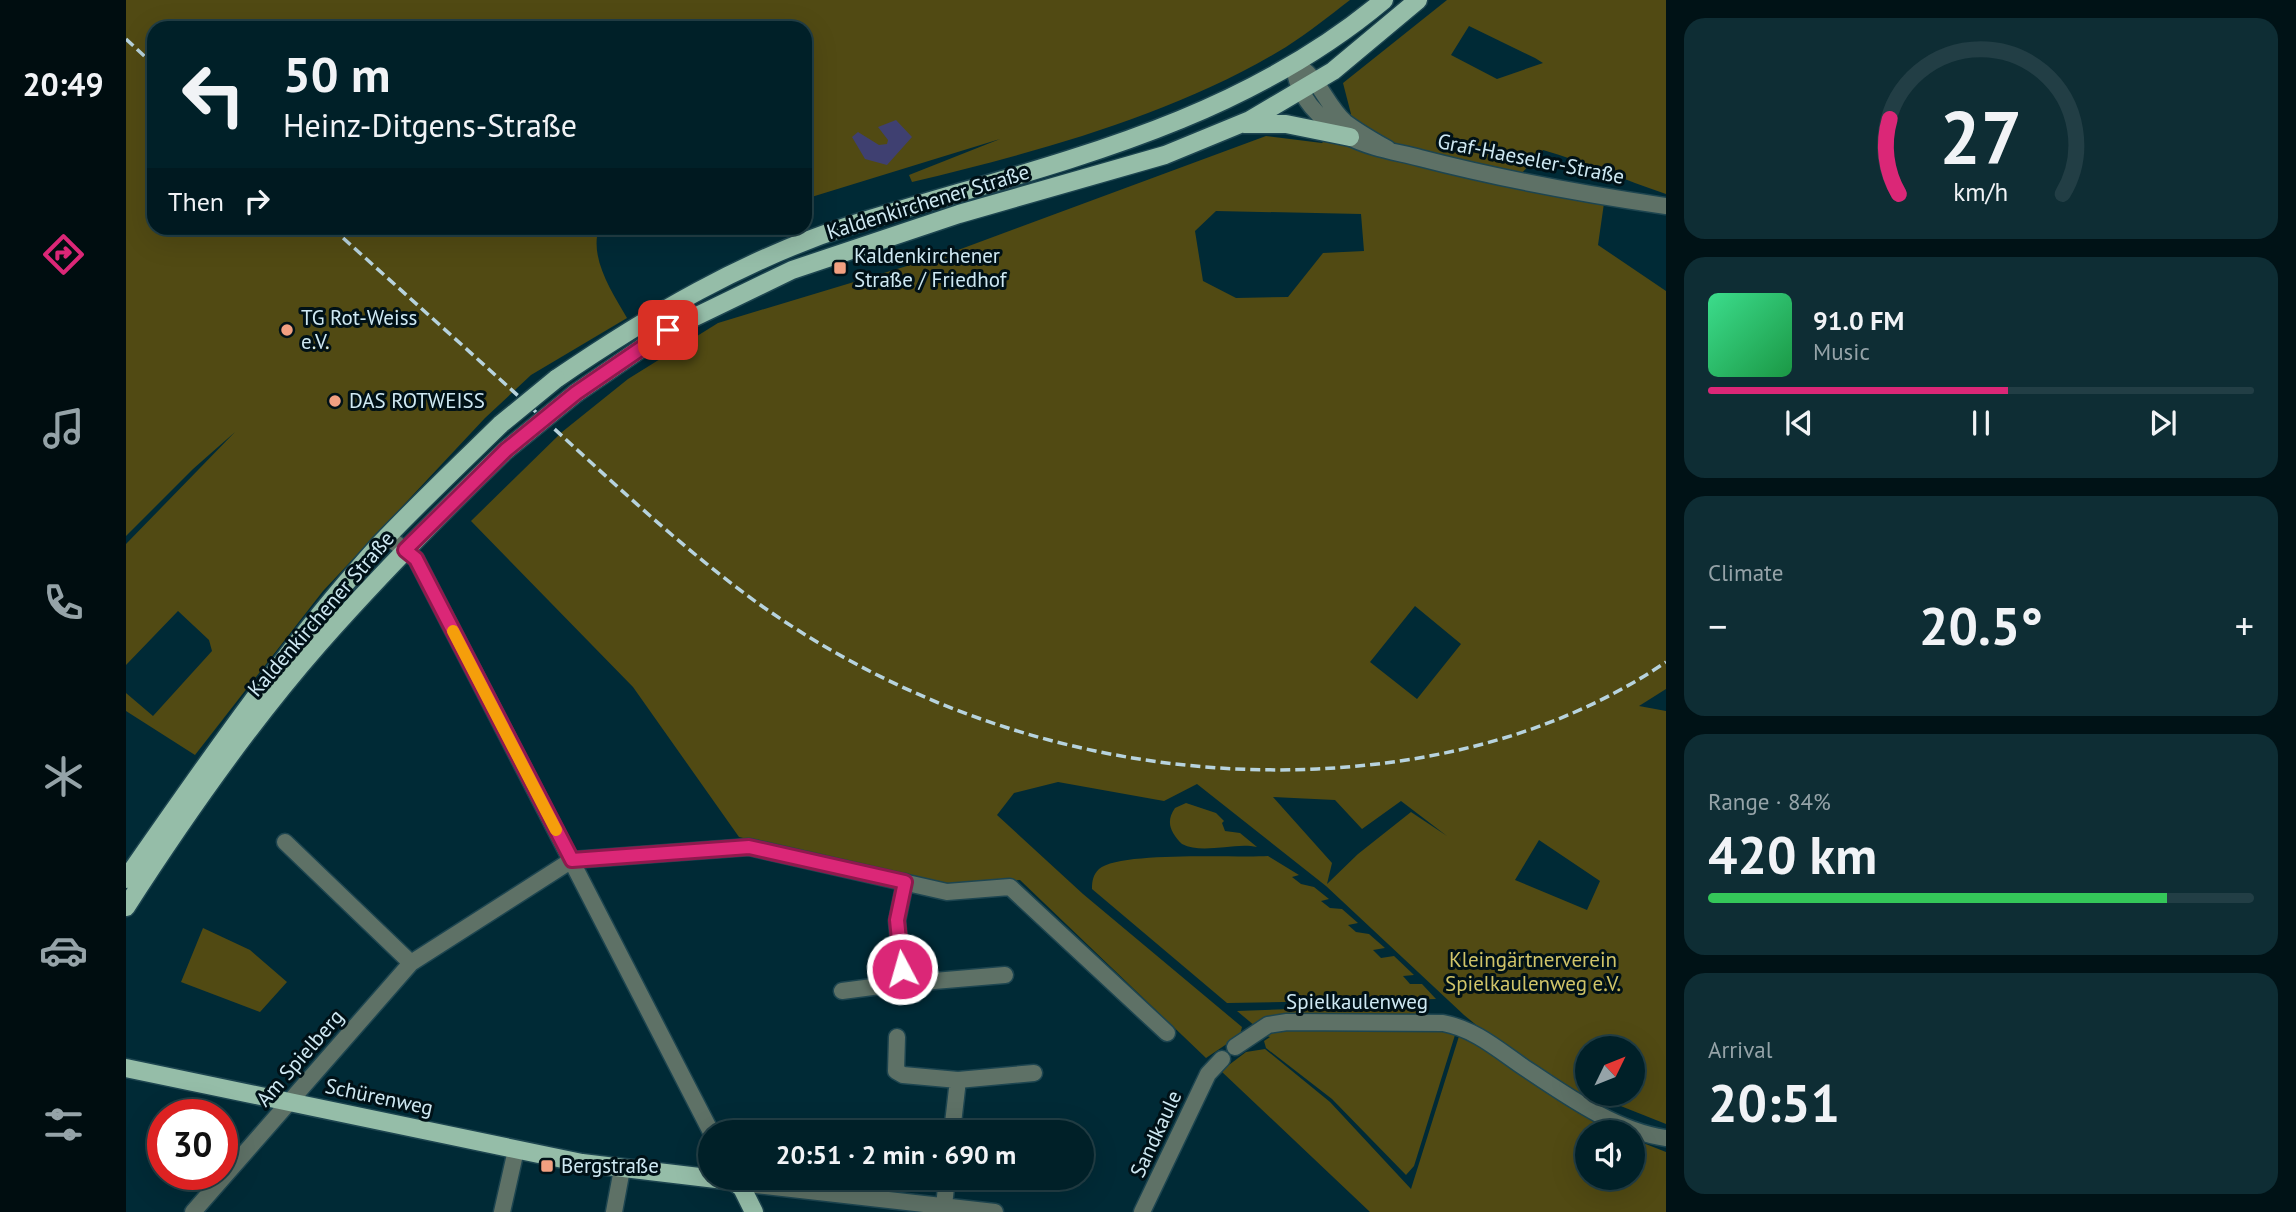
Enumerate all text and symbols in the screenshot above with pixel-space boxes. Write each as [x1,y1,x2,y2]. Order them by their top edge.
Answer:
text: 50 m [283,42,390,106]
icon: left [168,49,259,140]
text: 20:49 [22,63,104,105]
text: 27 [1940,91,2022,185]
text: Heinz-Ditgens-Straße [283,104,577,146]
street label: Graf-Haeseler-Straße [1435,127,1627,190]
street label: Kaldenkirchener Straße [823,158,1032,245]
text: km/h [1954,176,2008,208]
icon: right [238,182,276,220]
text: Then [168,185,224,218]
icon: directions [39,230,88,279]
place label: Kaldenkirchener Straße / Friedhof [854,242,1008,293]
marker: Kaldenkirchener Straße / Friedhof [832,260,848,276]
pin [638,300,698,360]
place label: TG Rot-Weiss e.V. [301,304,417,355]
text: 91.0 FM [1813,304,1904,337]
icon: arrive [649,311,687,349]
marker: TG Rot-Weiss e.V. [279,322,295,338]
text: Music [1813,337,1870,366]
place label: DAS ROTWEISS [349,387,485,414]
marker: DAS ROTWEISS [327,393,343,409]
icon: music [39,404,88,453]
icon: previous [1780,404,1818,442]
icon: pause [1962,404,2000,442]
icon: next [2144,404,2182,442]
street label: Kaldenkirchener Straße [241,525,400,702]
text: Climate [1708,558,1783,587]
icon: phone [39,578,88,627]
text: 20.5° [1919,592,2043,659]
text: − [1708,601,1727,650]
text: + [2235,601,2254,650]
icon: climate [39,752,88,801]
text: Range · 84% [1708,787,1831,816]
text: 420 km [1708,821,1877,888]
icon: car [39,926,88,975]
position arrow [865,932,939,1006]
park label: Kleingärtnerverein Spielkaulenweg e.V. [1445,946,1621,997]
street label: Spielkaulenweg [1286,988,1428,1015]
street label: Am Spielberg [250,1003,349,1112]
text: Arrival [1708,1035,1772,1064]
north arrow [1575,1036,1645,1106]
map controls [1575,1036,1645,1190]
text: 20:51 [1708,1069,1840,1136]
street label: Schürenweg [323,1072,436,1121]
street label: Sandkaule [1124,1086,1187,1182]
speed limit sign: 30 [147,1099,238,1190]
icon: filters [39,1100,88,1149]
button: sound [1575,1120,1645,1190]
text: 20:51 · 2 min · 690 m [776,1138,1016,1171]
place label: Bergstraße [561,1152,659,1179]
marker: Bergstraße [539,1158,555,1174]

